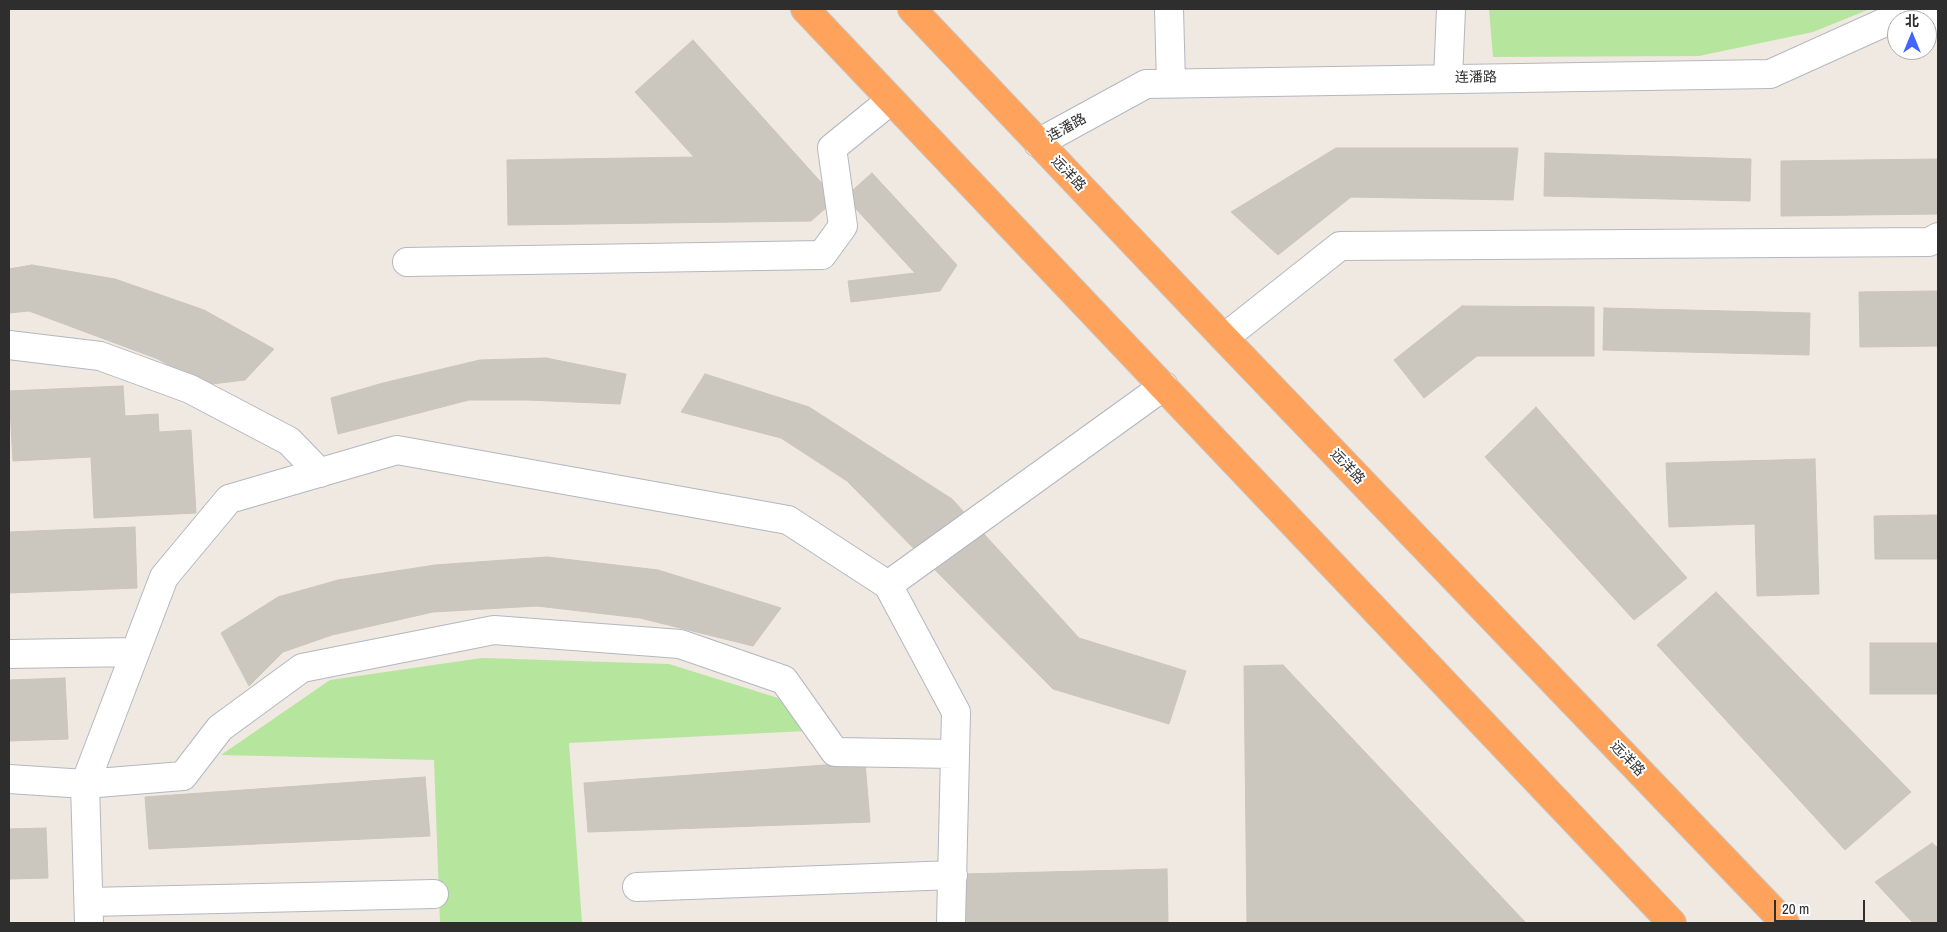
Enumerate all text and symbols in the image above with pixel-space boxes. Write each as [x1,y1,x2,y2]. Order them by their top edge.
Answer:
north arrow [1887,10,1937,60]
text: 北 [1905,12,1919,30]
street label: 连潘路 [1455,69,1497,87]
street label: 连潘路 [1045,110,1089,146]
street label: 远洋路 [1047,153,1089,195]
street label: 远洋路 [1326,446,1368,488]
street label: 远洋路 [1606,738,1648,780]
scale bar [1777,890,1868,922]
text: 20 m [1782,898,1809,919]

